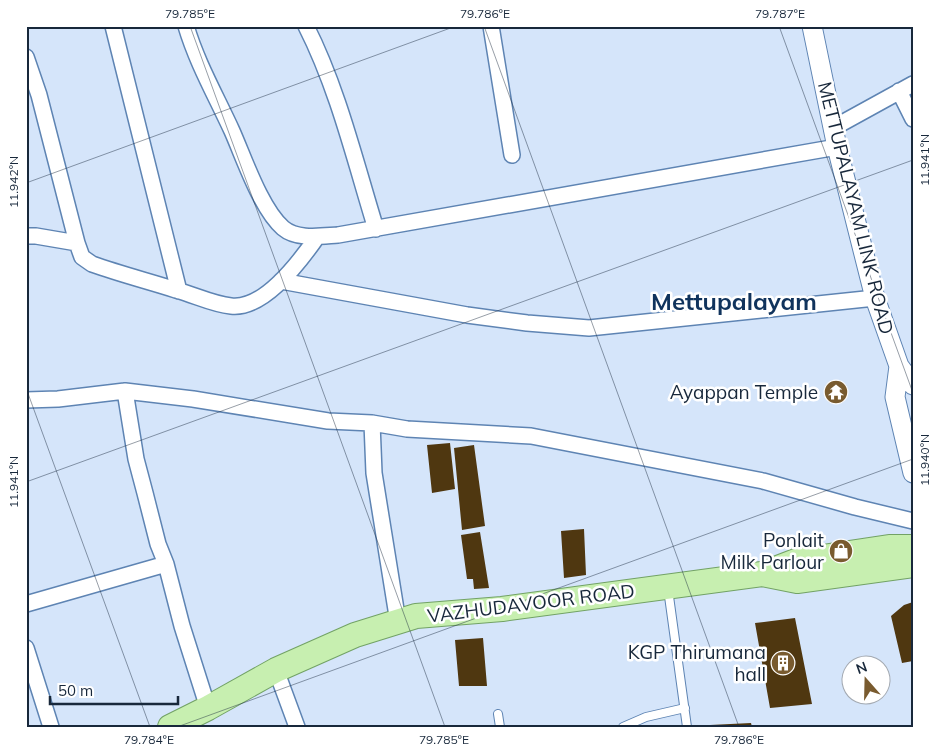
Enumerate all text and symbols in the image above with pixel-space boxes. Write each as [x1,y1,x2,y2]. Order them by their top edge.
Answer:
text: 79.785°E [165,6,215,21]
text: 79.786°E [460,6,510,21]
text: 79.787°E [755,6,805,21]
street label: METTUPALAYAM LINK ROAD [813,79,899,337]
text: 11.941°N [917,134,932,186]
text: 11.942°N [6,156,21,208]
district label: Mettupalayam [651,286,817,316]
temple icon: Ayappan Temple [823,379,849,405]
place label: Ayappan Temple [670,380,818,404]
text: 11.940°N [917,434,932,486]
text: 11.941°N [6,456,21,508]
place label: Ponlait Milk Parlour [720,528,824,574]
shop icon: Ponlait Milk Parlour [828,538,854,564]
street label: VAZHUDAVOOR ROAD [426,578,636,628]
place label: KGP Thirumana hall [628,640,766,686]
building icon: KGP Thirumana hall [770,650,796,676]
north arrow [842,656,892,706]
text: N [854,658,870,678]
scale bar [50,673,178,705]
text: 50 m [58,681,93,700]
text: 79.784°E [124,732,174,747]
text: 79.785°E [419,732,469,747]
text: 79.786°E [714,732,764,747]

